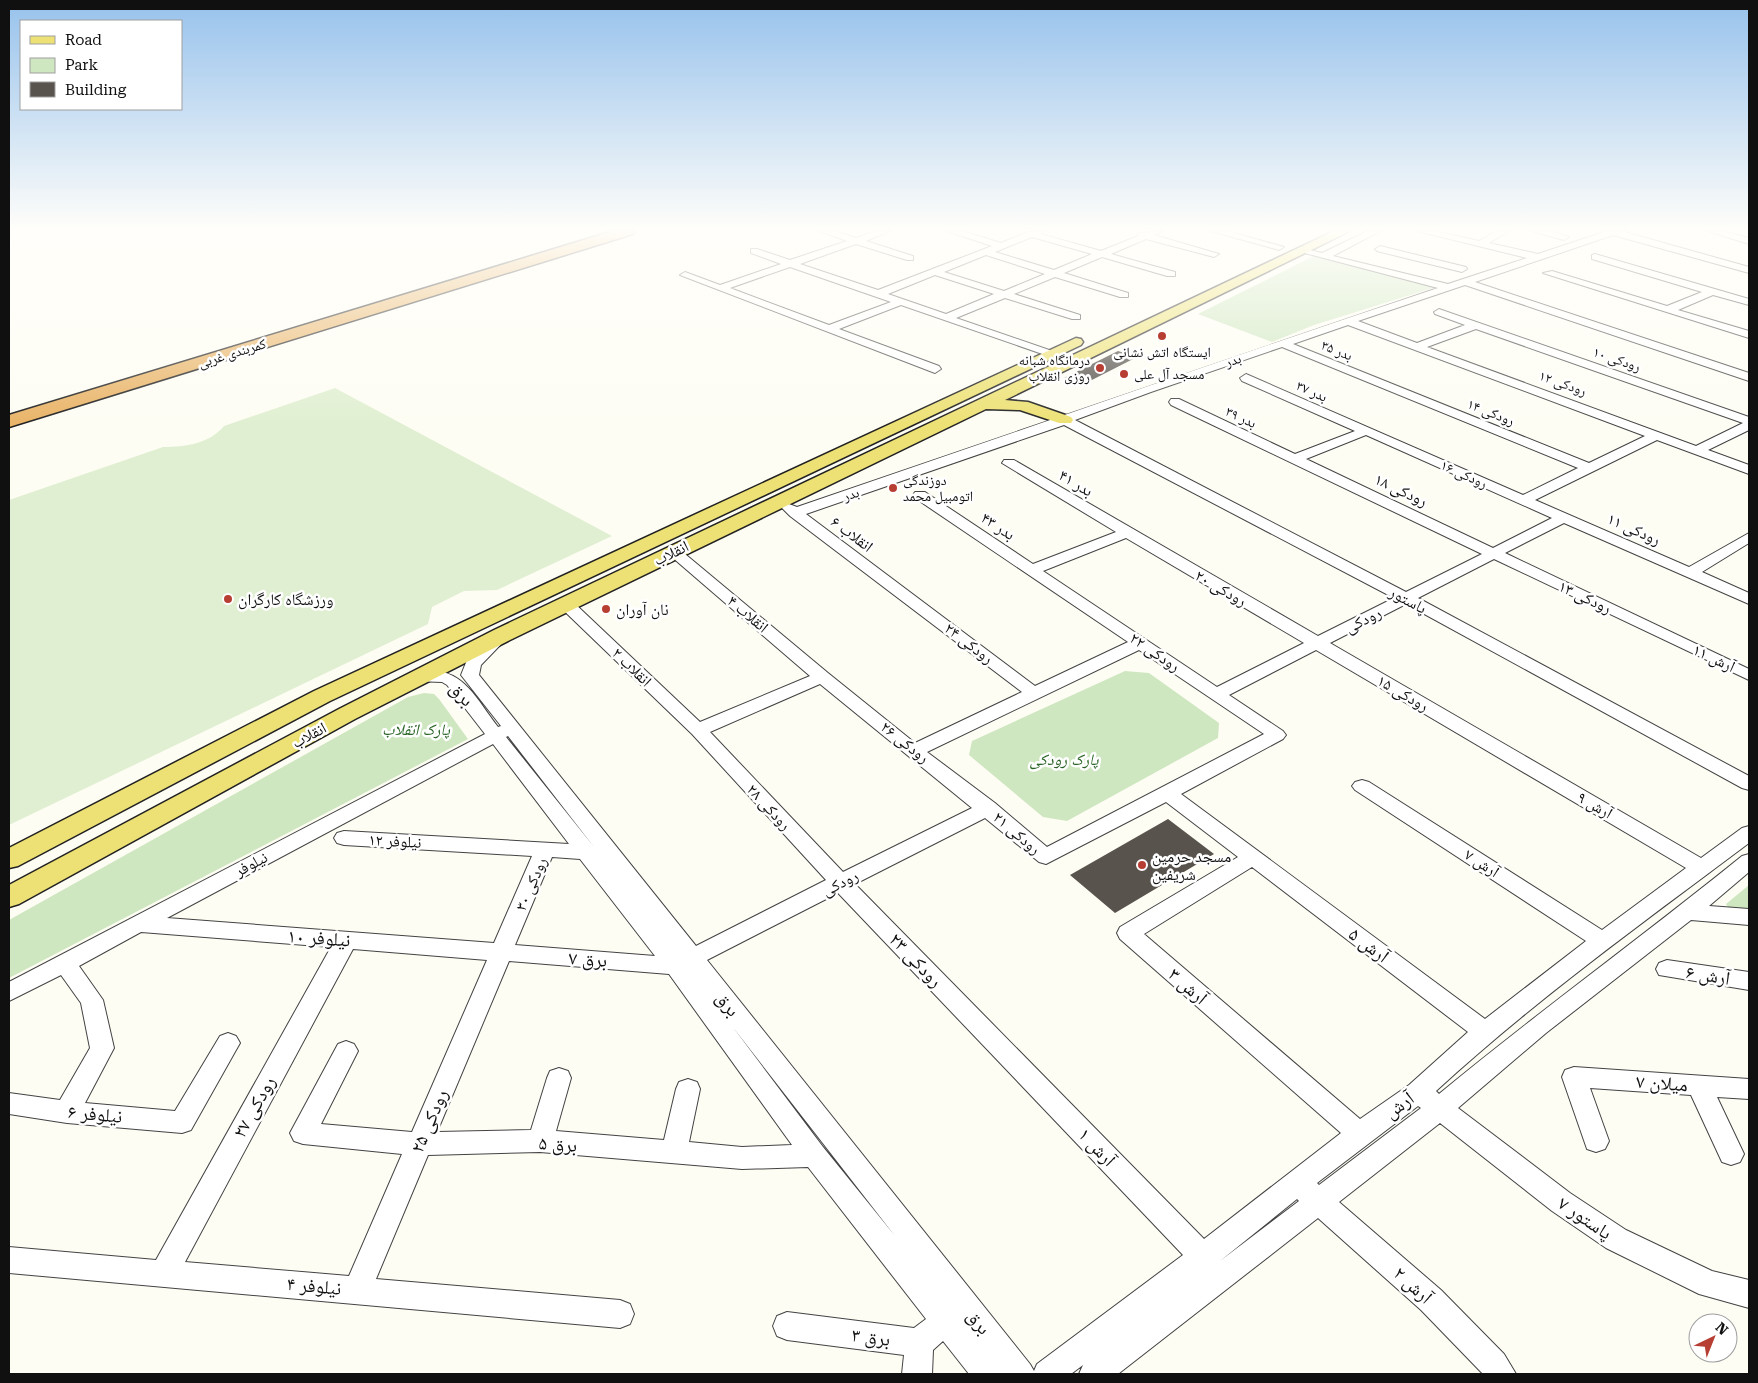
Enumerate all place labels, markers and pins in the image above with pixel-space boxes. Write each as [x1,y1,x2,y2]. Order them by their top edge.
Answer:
marker: ایستگاه اتش نشانی [1156,330,1168,342]
place label: ایستگاه اتش نشانی [1113,344,1211,361]
place label: درمانگاه شبانه روزی انقلاب [1019,352,1090,385]
marker: درمانگاه شبانه روزی انقلاب [1094,362,1106,374]
place label: مسجد آل علی [1134,366,1205,383]
marker: مسجد آل علی [1118,368,1130,380]
place label: دوزندگی اتومبیل محمد [903,472,973,505]
marker: دوزندگی اتومبیل محمد [887,482,899,494]
place label: ورزشگاه کارگران [238,590,334,610]
marker: ورزشگاه کارگران [222,593,234,605]
place label: نان آوران [616,600,669,620]
marker: نان آوران [600,603,612,615]
place label: مسجد حرمین شریفین [1152,847,1231,885]
marker: مسجد حرمین شریفین [1136,859,1148,871]

